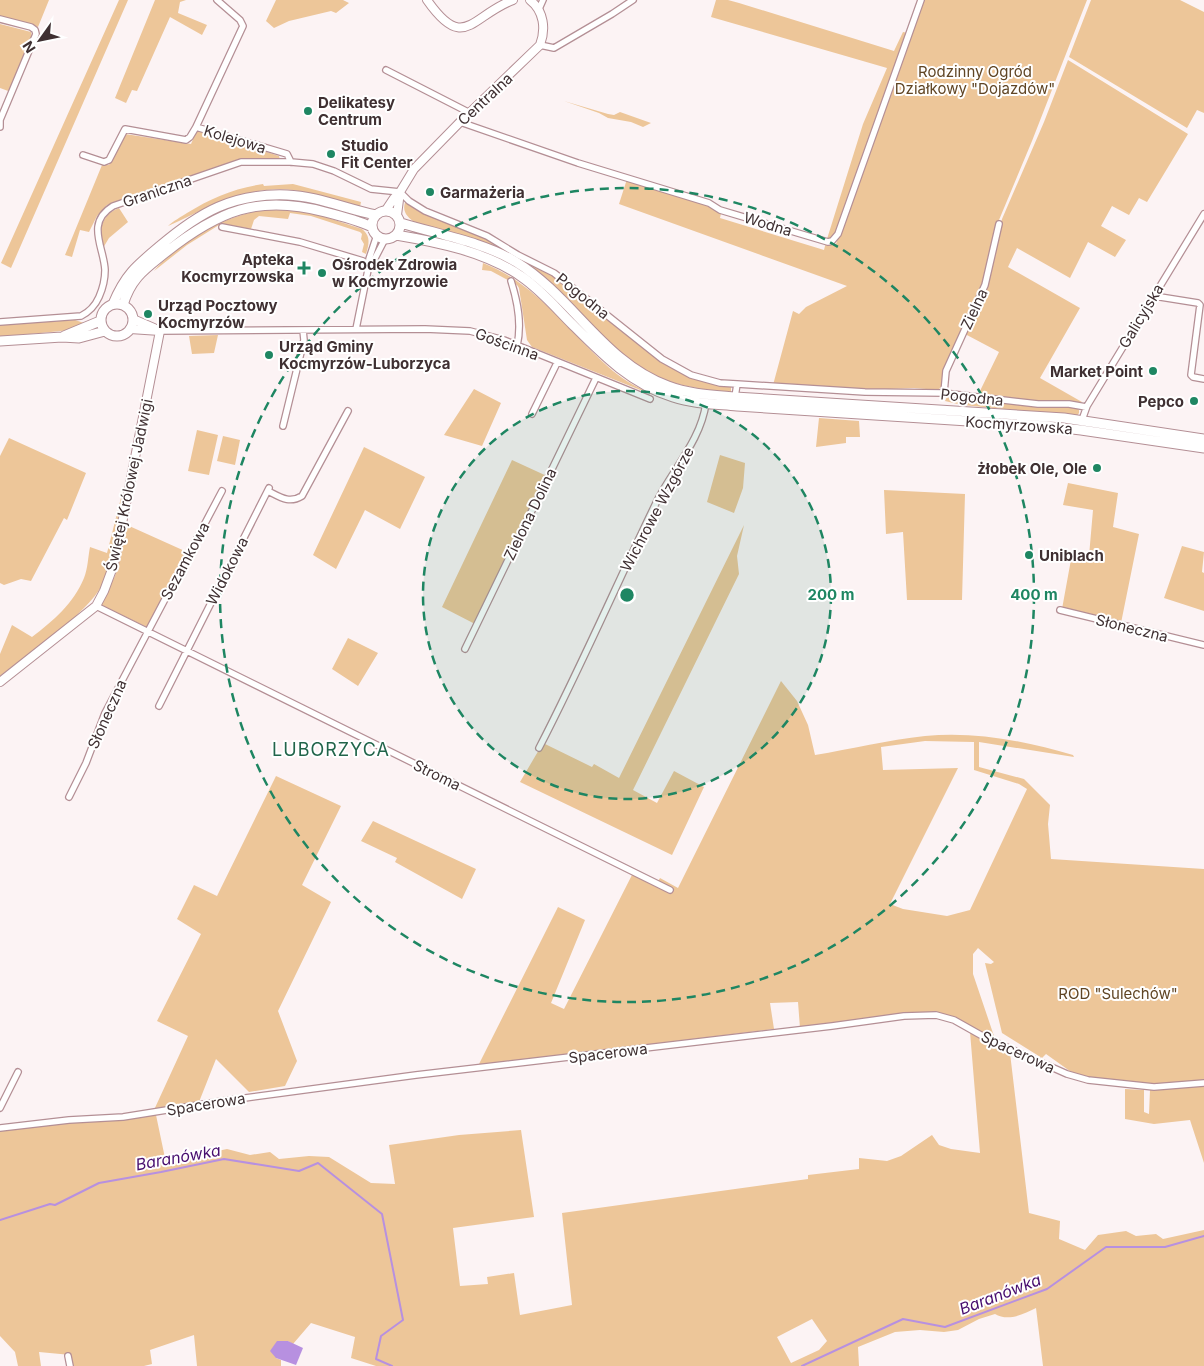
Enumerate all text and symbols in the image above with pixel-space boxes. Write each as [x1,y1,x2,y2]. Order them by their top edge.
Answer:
north arrow [15,15,65,65]
text: N [19,38,39,56]
park label: Rodzinny Ogród Działkowy "Dojazdów" [895,62,1055,98]
street label: Centralna [453,69,517,129]
place label: Delikatesy Centrum [318,93,395,129]
marker: Delikatesy Centrum [302,105,314,117]
street label: Kolejowa [202,121,268,157]
place label: Studio Fit Center [341,136,413,172]
marker: Studio Fit Center [325,148,337,160]
street label: Graniczna [120,170,194,212]
place label: Garmażeria [440,183,525,202]
marker: Garmażeria [424,186,436,198]
street label: Wodna [742,208,794,240]
place label: Apteka Kocmyrzowska [181,250,294,286]
place label: Ośrodek Zdrowia w Kocmyrzowie [332,255,457,291]
marker: Apteka Kocmyrzowska [298,262,310,274]
marker: Ośrodek Zdrowia w Kocmyrzowie [316,267,328,279]
street label: Pogodna [552,269,614,323]
street label: Galicyjska [1114,280,1168,352]
street label: Zielna [956,286,992,332]
place label: Urząd Pocztowy Kocmyrzów [158,296,277,332]
marker: Urząd Pocztowy Kocmyrzów [142,308,154,320]
street label: Gościnna [473,324,541,364]
place label: Urząd Gminy Kocmyrzów-Luborzyca [279,337,450,373]
marker: Urząd Gminy Kocmyrzów-Luborzyca [263,349,275,361]
place label: Market Point [1050,362,1144,381]
marker: Market Point [1147,365,1159,377]
street label: Pogodna [940,384,1004,410]
place label: Pepco [1138,392,1184,411]
marker: Pepco [1188,395,1200,407]
street label: Świętej Królowej Jadwigi [101,397,157,573]
street label: Kocmyrzowska [965,412,1073,438]
street label: Wichrowe Wzgórze [616,443,698,575]
place label: żłobek Ole, Ole [977,459,1087,478]
marker: żłobek Ole, Ole [1091,462,1103,474]
street label: Zielona Dolina [499,465,561,563]
street label: Sezamkowa [157,519,213,603]
street label: Widokowa [202,534,252,608]
place label: Uniblach [1039,546,1104,565]
marker: Uniblach [1023,549,1035,561]
text: 200 m [808,585,854,604]
text: 400 m [1010,585,1058,604]
centre of rings [618,586,636,604]
street label: Słoneczna [1094,610,1170,646]
street label: Słoneczna [83,676,131,752]
district label: LUBORZYCA [272,739,390,760]
street label: Stroma [410,755,464,795]
park label: ROD "Sulechów" [1058,984,1178,1003]
street label: Spacerowa [978,1027,1058,1077]
street label: Spacerowa [567,1039,649,1067]
street label: Spacerowa [165,1088,247,1120]
water label: Baranówka [134,1140,222,1174]
water label: Baranówka [956,1269,1044,1319]

